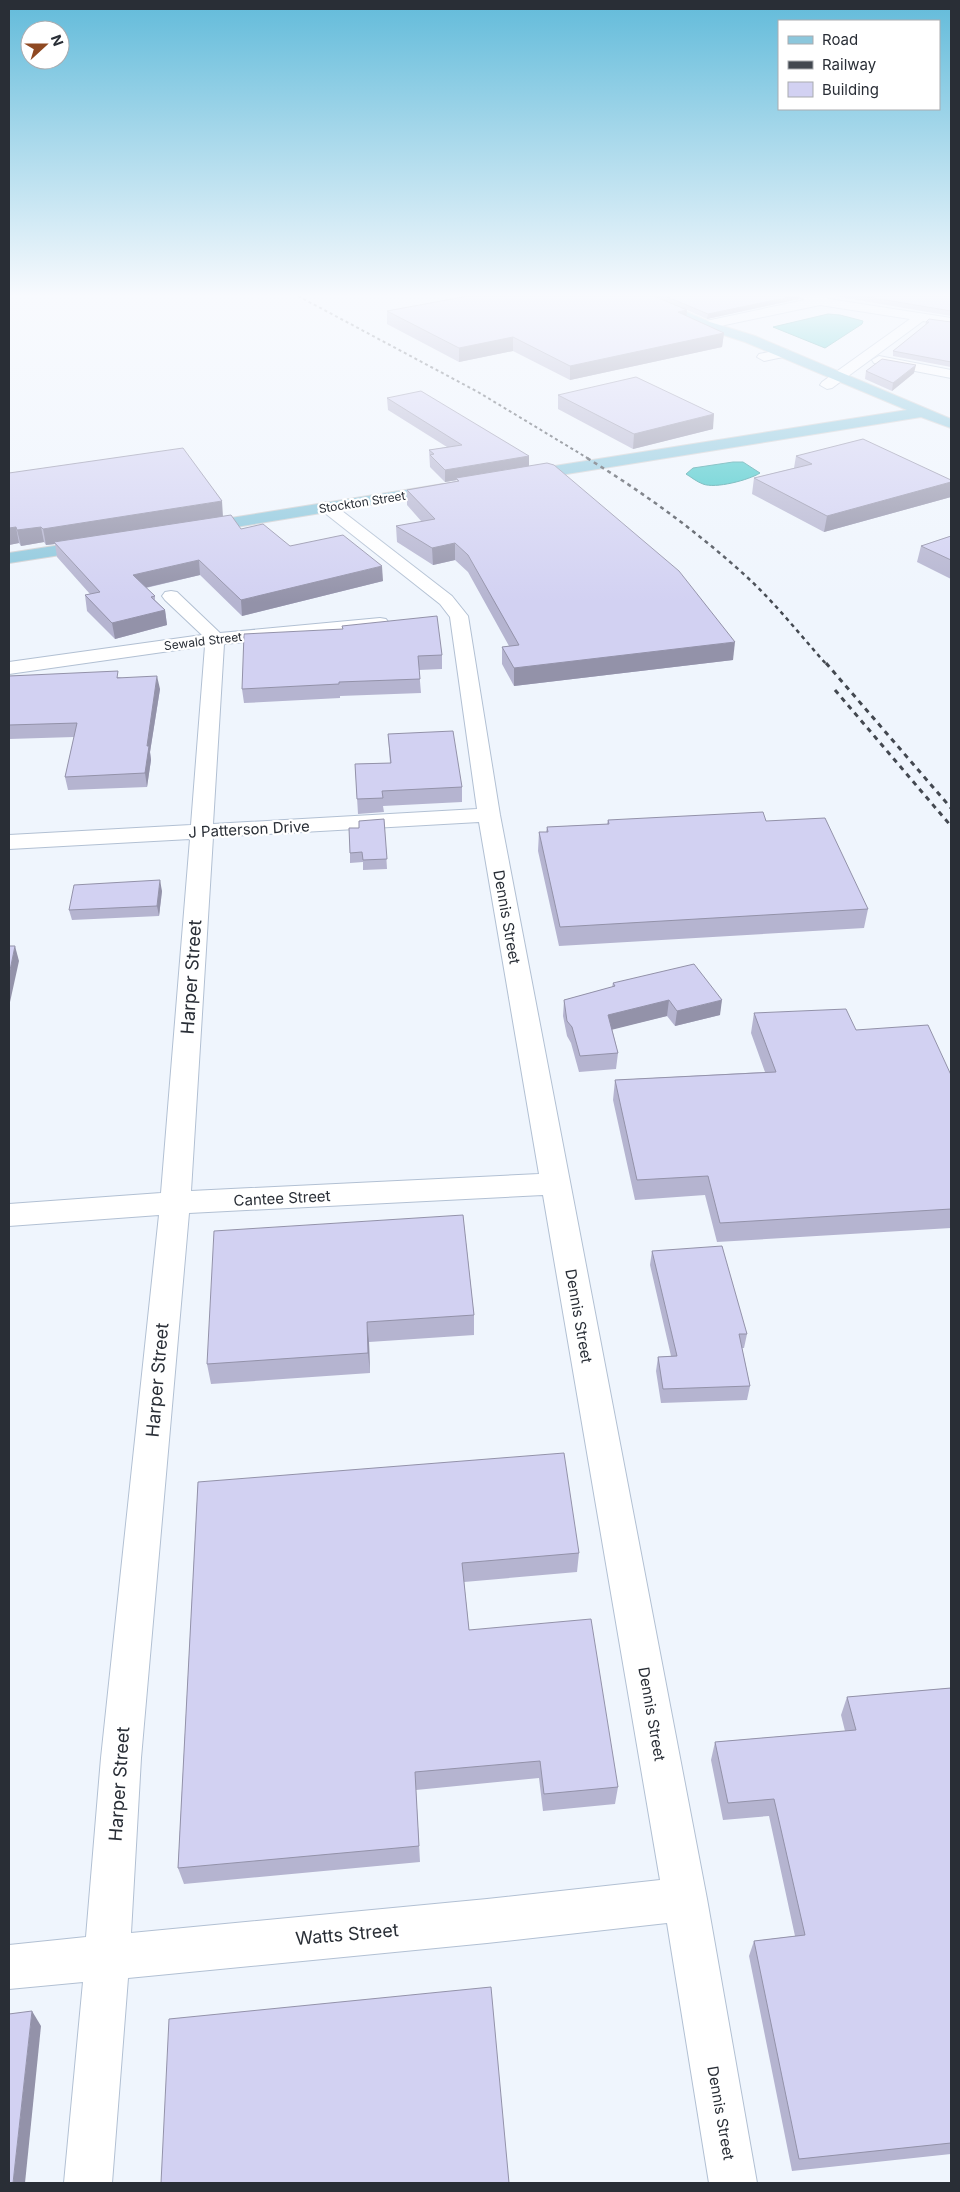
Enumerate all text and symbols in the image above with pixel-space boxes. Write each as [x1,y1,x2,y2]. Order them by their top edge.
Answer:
north arrow [20,20,70,70]
legend [778,20,940,110]
text: Road [822,30,858,49]
text: N [48,32,67,48]
text: Railway [822,55,877,74]
text: Building [822,80,879,99]
street label: Stockton Street [318,488,406,516]
street label: Sewald Street [163,629,243,653]
street label: J Patterson Drive [188,816,310,842]
street label: Dennis Street [489,868,525,966]
street label: Harper Street [177,919,205,1035]
street label: Cantee Street [233,1186,331,1210]
street label: Dennis Street [561,1267,597,1365]
street label: Harper Street [142,1322,172,1438]
street label: Dennis Street [634,1665,670,1763]
street label: Harper Street [105,1726,133,1842]
street label: Watts Street [295,1919,400,1949]
street label: Dennis Street [703,2064,739,2162]

